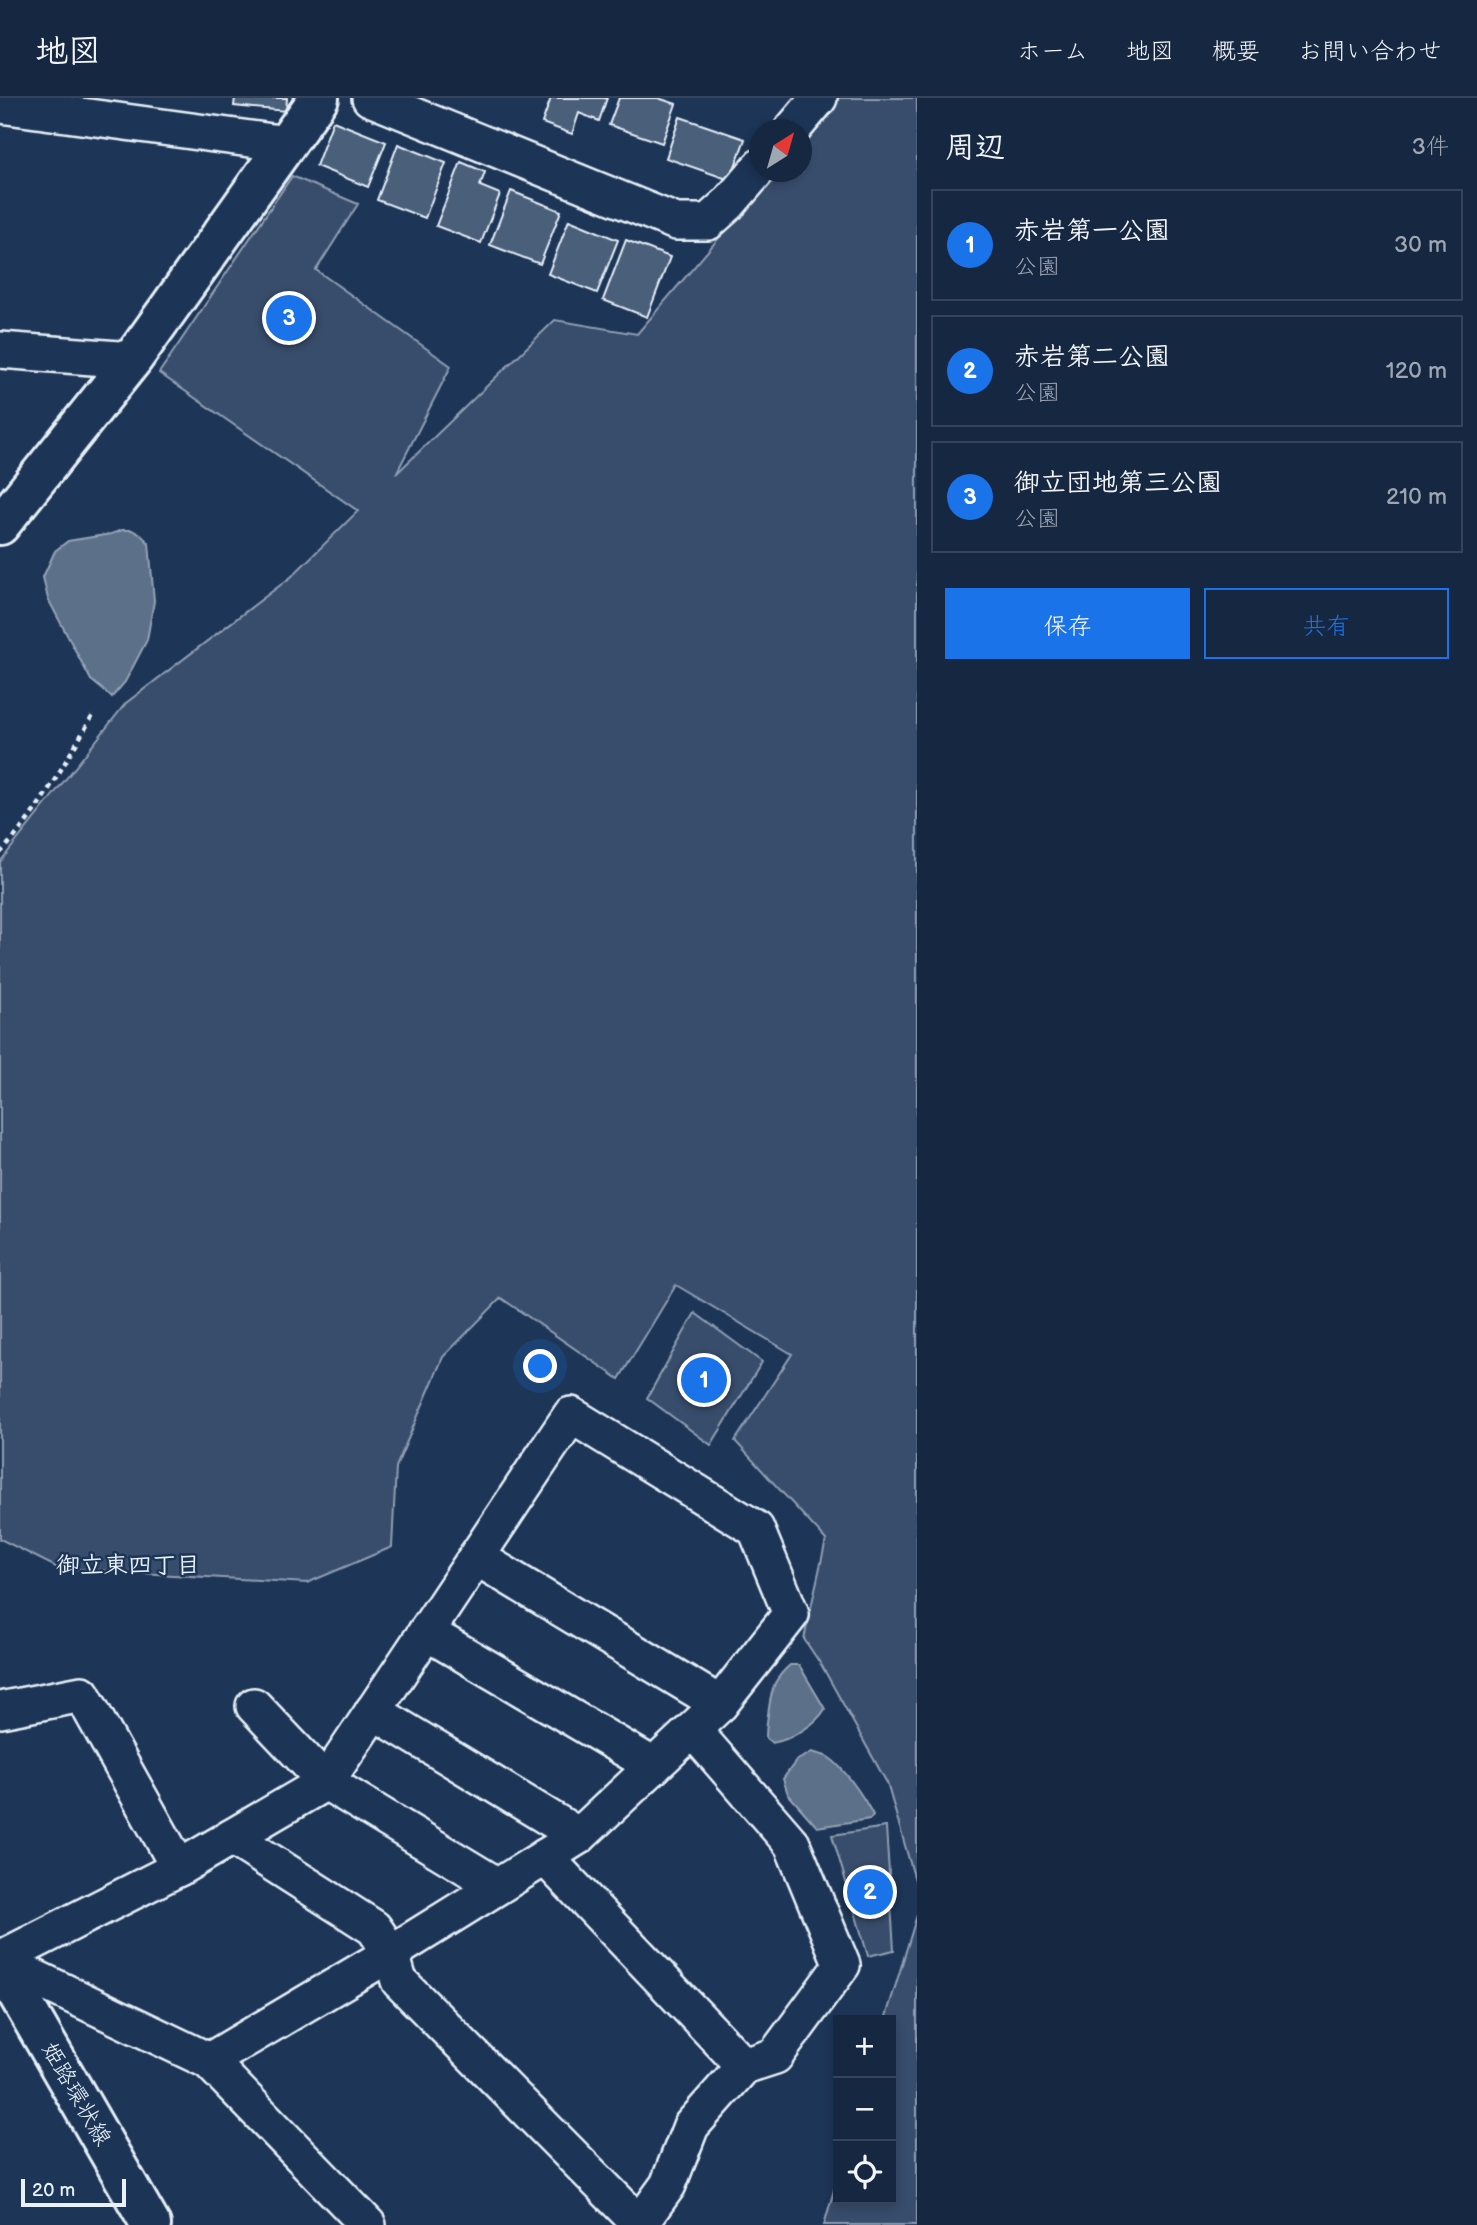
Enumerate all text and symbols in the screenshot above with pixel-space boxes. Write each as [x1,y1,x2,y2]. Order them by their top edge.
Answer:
text: 地図 [35,32,101,72]
text: ホーム [1017,37,1088,66]
text: 地図 [1126,37,1174,66]
text: 概要 [1212,37,1260,66]
text: お問い合わせ [1298,37,1442,66]
north arrow [749,119,812,182]
text: 周辺 [945,130,1005,166]
text: 3件 [1412,133,1449,161]
text: 赤岩第一公園 [1014,216,1170,247]
text: 1 [965,231,975,259]
text: 30 m [1394,231,1447,259]
text: 公園 [1014,253,1060,281]
pin: 3 [266,292,312,344]
text: 赤岩第二公園 [1014,342,1170,373]
text: 2 [963,357,977,385]
text: 120 m [1386,357,1447,385]
text: 公園 [1014,379,1060,407]
text: 御立団地第三公園 [1014,468,1222,499]
text: 3 [963,483,977,511]
text: 210 m [1386,483,1447,511]
text: 公園 [1014,505,1060,533]
button: 保存 [945,588,1190,659]
button: 共有 [1204,588,1449,659]
your location [523,1349,557,1383]
pin: 1 [681,1354,727,1406]
district label: 御立東四丁目 [56,1551,200,1580]
pin: 2 [847,1866,893,1918]
map controls [833,2015,896,2204]
button: + [833,2015,896,2078]
street label: 姫路環状線 [35,2037,117,2151]
button: − [833,2078,896,2141]
button: locate [833,2141,896,2204]
scale bar [21,2176,126,2208]
text: 20 m [32,2179,75,2202]

